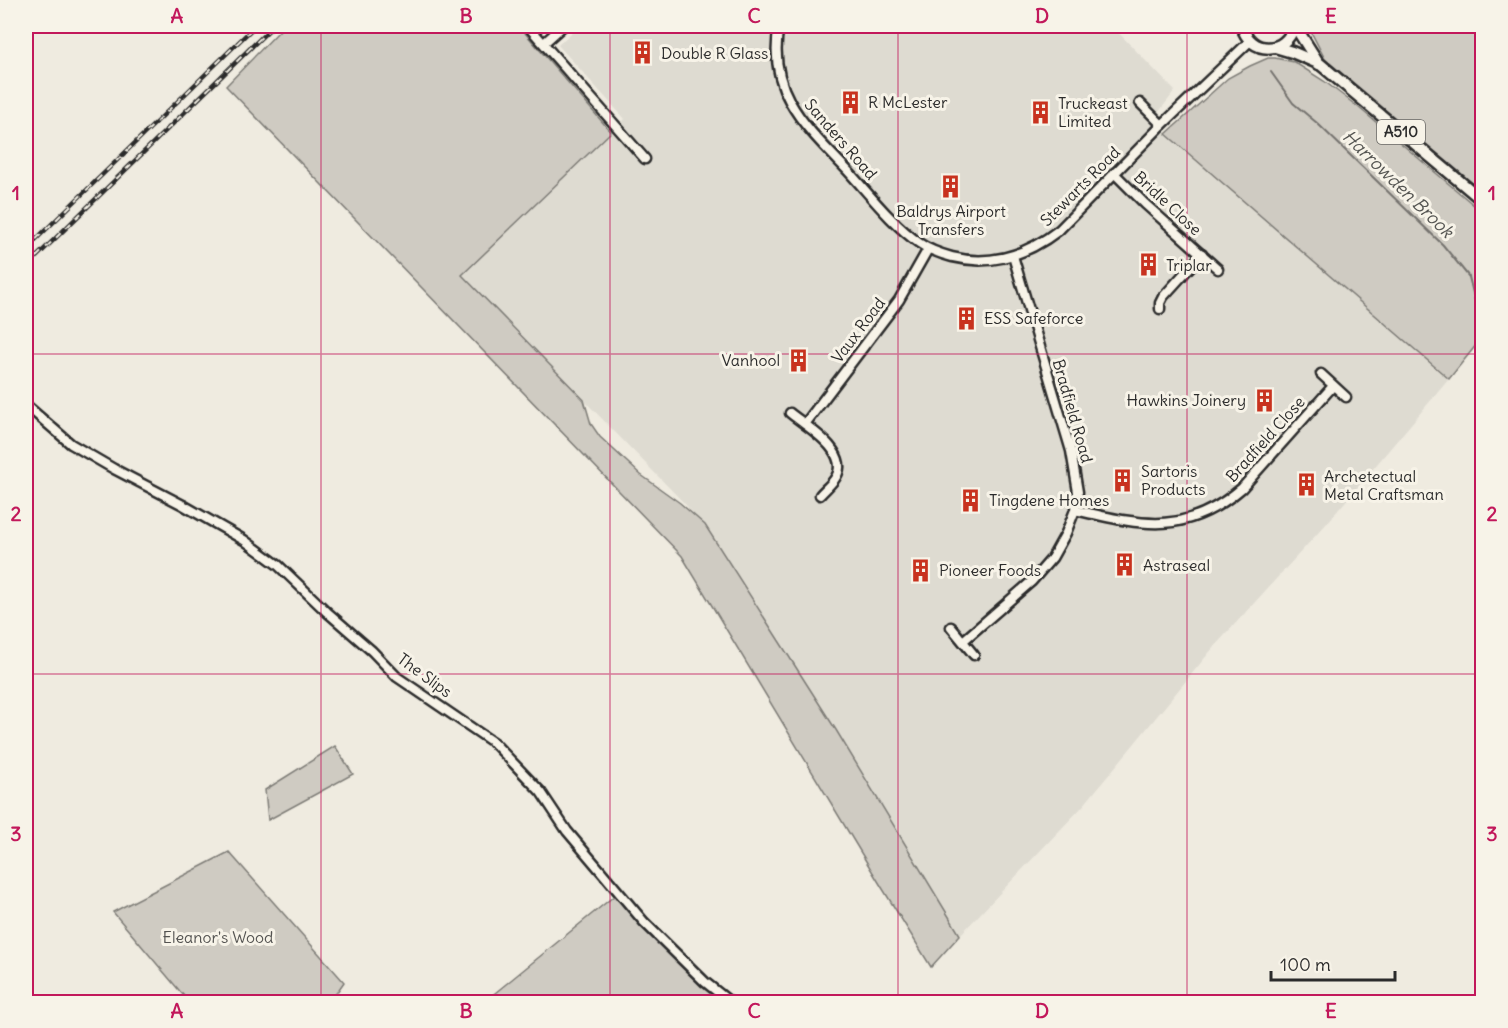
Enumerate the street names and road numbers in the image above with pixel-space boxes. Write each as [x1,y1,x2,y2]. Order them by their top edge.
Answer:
street label: Sanders Road [801,95,881,183]
road number: A510 [1377,120,1425,144]
street label: Stewarts Road [1036,142,1124,230]
street label: Bridle Close [1130,167,1206,239]
street label: Vaux Road [827,293,889,367]
street label: Bradfield Road [1049,357,1097,465]
street label: Bradfield Close [1221,392,1309,486]
street label: The Slips [394,649,456,701]

